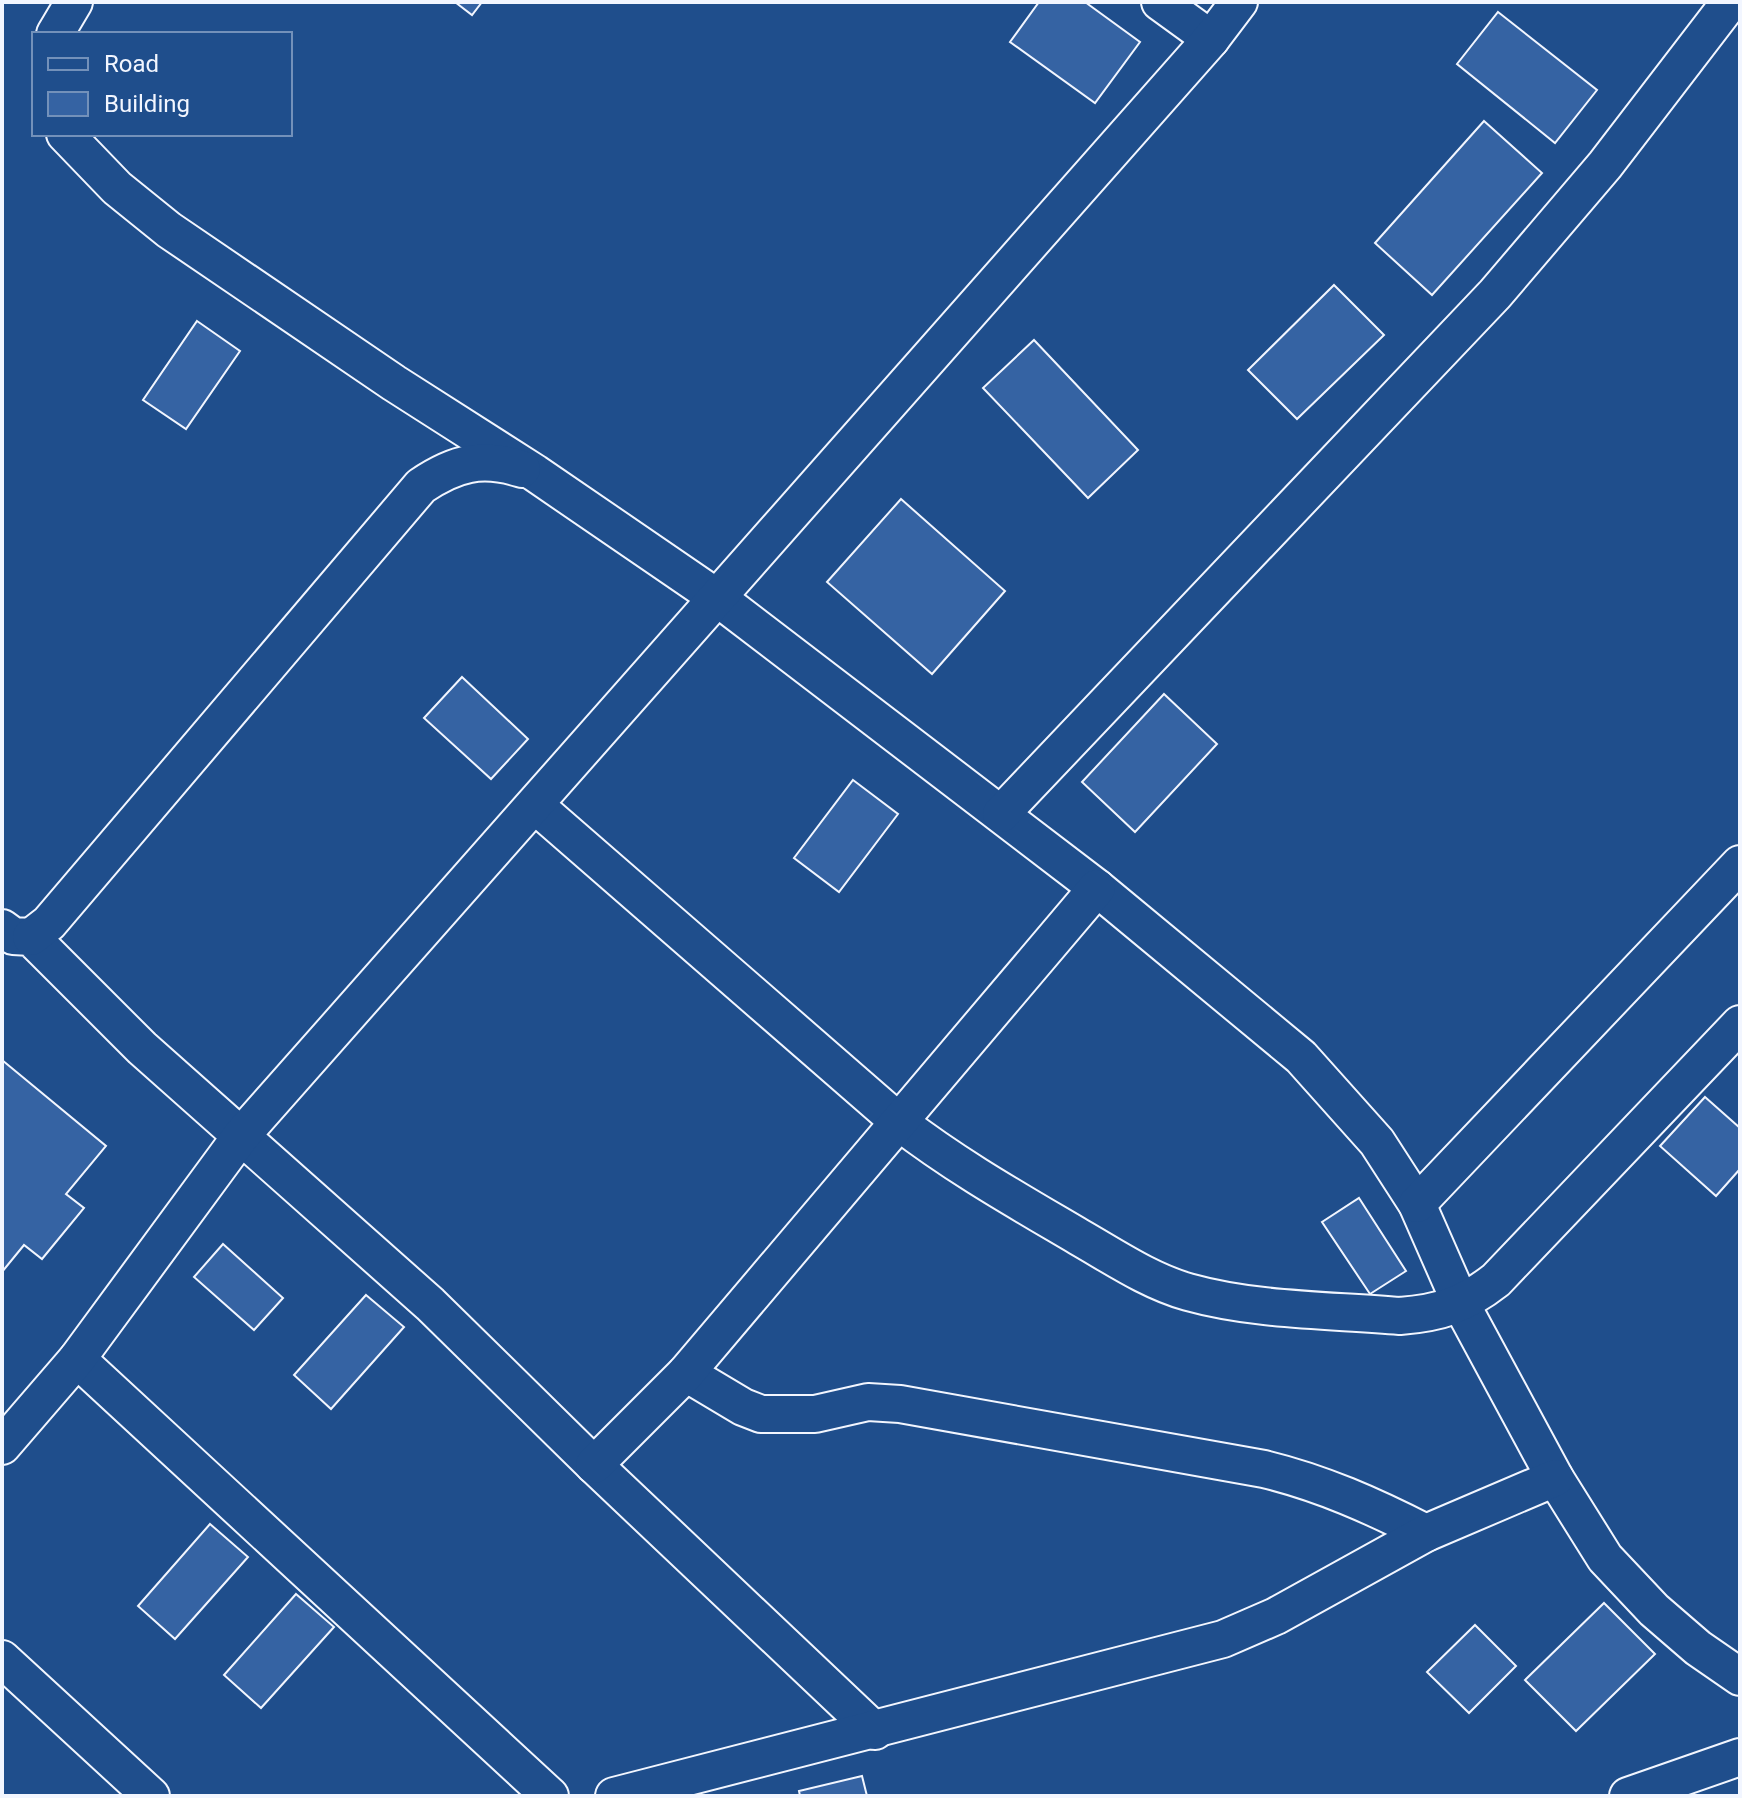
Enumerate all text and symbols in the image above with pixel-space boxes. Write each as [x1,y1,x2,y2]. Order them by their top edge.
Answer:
legend [32,32,292,136]
text: Road [104,50,159,78]
text: Building [104,90,190,118]

